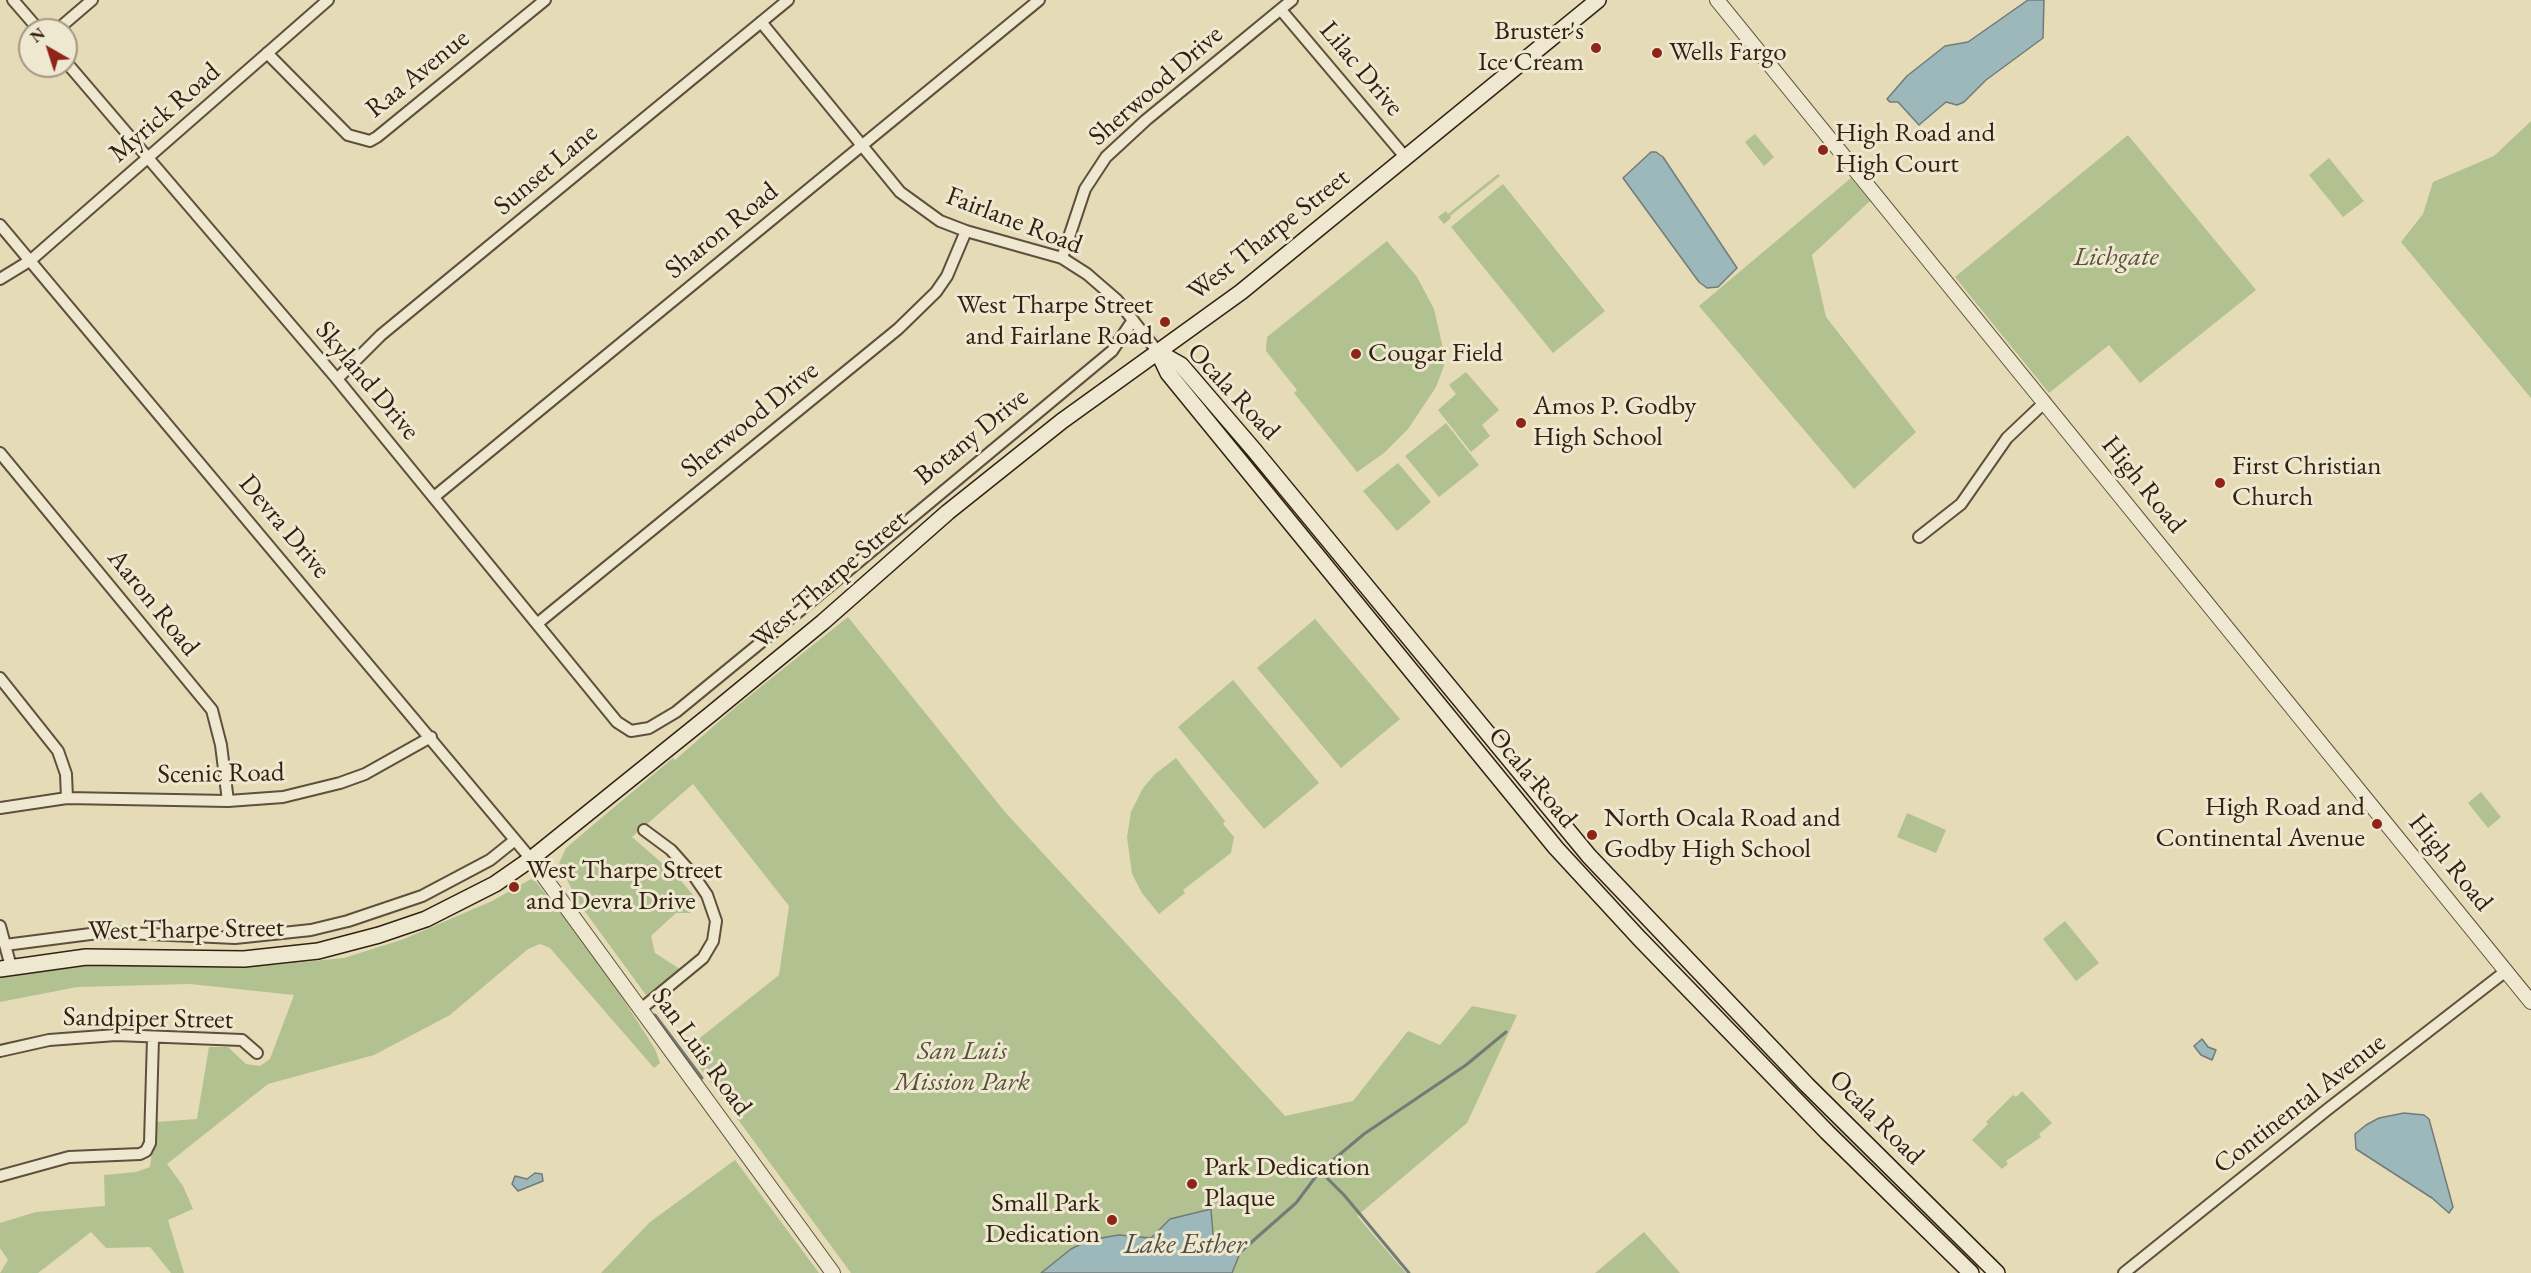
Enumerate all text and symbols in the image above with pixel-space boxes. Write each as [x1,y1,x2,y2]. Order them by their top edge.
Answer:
street label: Lilac Drive [1312,15,1410,123]
place label: Bruster's Ice Cream [1478,16,1584,79]
north arrow [18,18,78,78]
street label: Sherwood Drive [1082,19,1230,153]
street label: Raa Avenue [360,22,476,126]
text: N [26,23,49,47]
place label: Wells Fargo [1669,37,1787,69]
marker: Bruster's Ice Cream [1589,41,1603,55]
marker: Wells Fargo [1650,46,1664,60]
street label: Myrick Road [103,56,227,170]
street label: Sunset Lane [488,117,604,223]
place label: High Road and High Court [1835,118,1995,181]
marker: High Road and High Court [1816,143,1830,157]
street label: West Tharpe Street [1182,162,1356,308]
street label: Sharon Road [659,176,785,286]
street label: Fairlane Road [941,180,1087,262]
park label: Lichgate [2073,242,2159,274]
place label: West Tharpe Street and Fairlane Road [957,290,1153,353]
street label: Skyland Drive [308,315,426,447]
marker: West Tharpe Street and Fairlane Road [1158,315,1172,329]
street label: Ocala Road [1180,337,1286,447]
place label: Cougar Field [1368,338,1503,370]
marker: Cougar Field [1349,347,1363,361]
street label: Sherwood Drive [675,355,825,485]
street label: Botany Drive [909,381,1035,493]
place label: Amos P. Godby High School [1533,391,1696,454]
marker: Amos P. Godby High School [1514,416,1528,430]
street label: High Road [2094,430,2192,540]
place label: First Christian Church [2232,451,2382,514]
street label: Devra Drive [231,468,337,586]
marker: First Christian Church [2213,476,2227,490]
street label: West Tharpe Street [745,503,915,657]
street label: Aaron Road [100,543,206,663]
street label: Ocala Road [1481,721,1583,835]
street label: Scenic Road [157,757,285,791]
place label: High Road and Continental Avenue [2155,792,2365,855]
place label: North Ocala Road and Godby High School [1604,803,1841,866]
street label: High Road [2401,808,2499,918]
marker: High Road and Continental Avenue [2370,817,2384,831]
marker: North Ocala Road and Godby High School [1585,828,1599,842]
place label: West Tharpe Street and Devra Drive [526,855,722,918]
marker: West Tharpe Street and Devra Drive [507,880,521,894]
street label: West Tharpe Street [88,912,284,948]
street label: San Luis Road [644,982,758,1122]
street label: Sandpiper Street [63,1001,233,1037]
street label: Continental Avenue [2207,1027,2393,1181]
park label: San Luis Mission Park [894,1036,1030,1099]
street label: Ocala Road [1822,1064,1930,1172]
place label: Park Dedication Plaque [1204,1152,1370,1215]
marker: Park Dedication Plaque [1185,1177,1199,1191]
place label: Small Park Dedication [985,1188,1100,1251]
marker: Small Park Dedication [1105,1213,1119,1227]
water label: Lake Esther [1124,1228,1246,1262]

